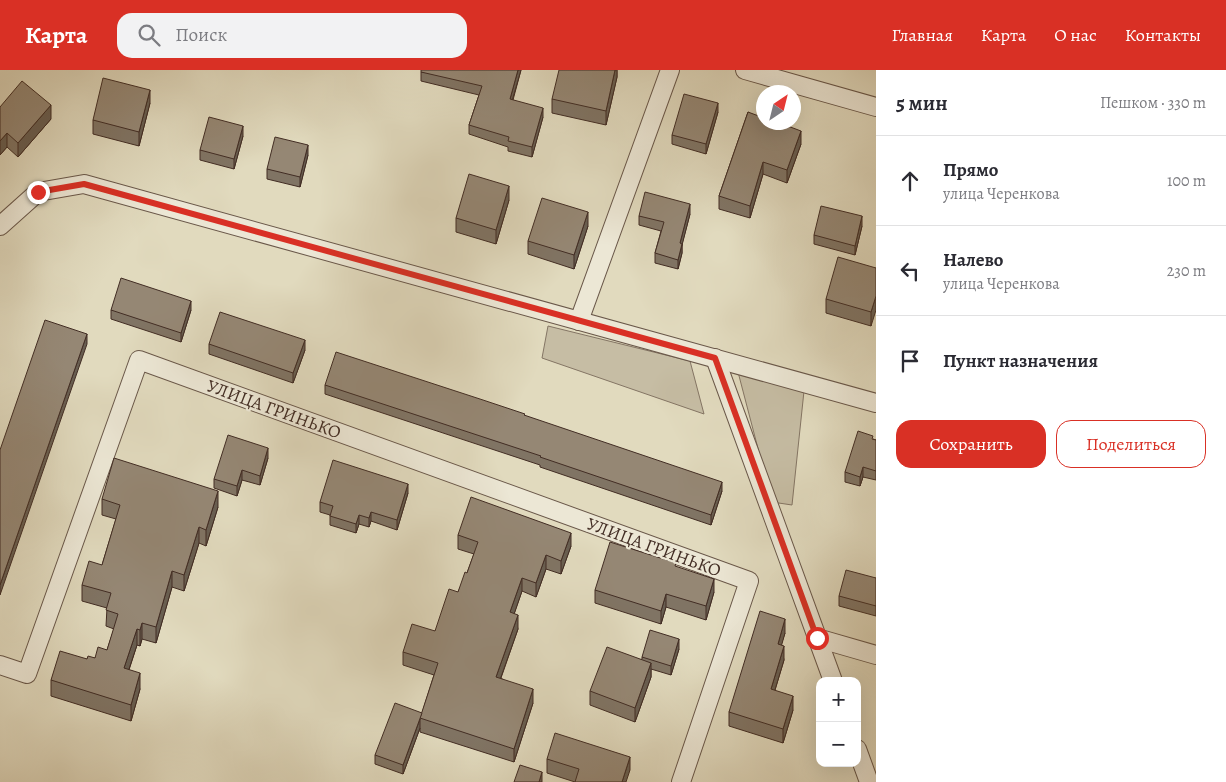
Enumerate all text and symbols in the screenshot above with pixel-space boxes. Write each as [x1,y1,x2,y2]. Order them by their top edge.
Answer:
search box [117,13,467,58]
text: Карта [25,19,87,51]
icon: search [135,21,163,49]
text: Поиск [175,22,227,48]
text: Главная [892,23,953,47]
text: Карта [981,23,1026,47]
text: О нас [1054,23,1097,47]
text: Контакты [1125,23,1201,47]
north arrow [756,85,801,130]
text: 5 мин [896,89,948,117]
text: Пешком · 330 m [1100,92,1206,114]
text: Прямо [943,157,998,183]
icon: ahead [896,167,924,195]
text: 100 m [1167,170,1206,192]
route end [27,181,50,204]
text: улица Черенкова [943,183,1060,205]
text: Налево [943,247,1003,273]
icon: left [896,257,924,285]
text: 230 m [1167,260,1206,282]
text: улица Черенкова [943,273,1060,295]
icon: arrive [896,347,924,375]
text: Пункт назначения [943,348,1098,374]
street label: УЛИЦА ГРИНЬКО [204,374,344,444]
button: Сохранить [896,420,1046,468]
button: Поделиться [1056,420,1206,468]
street label: УЛИЦА ГРИНЬКО [584,512,724,582]
route start [806,627,829,650]
map controls [816,677,861,767]
button: + [816,677,861,722]
button: − [816,722,861,767]

